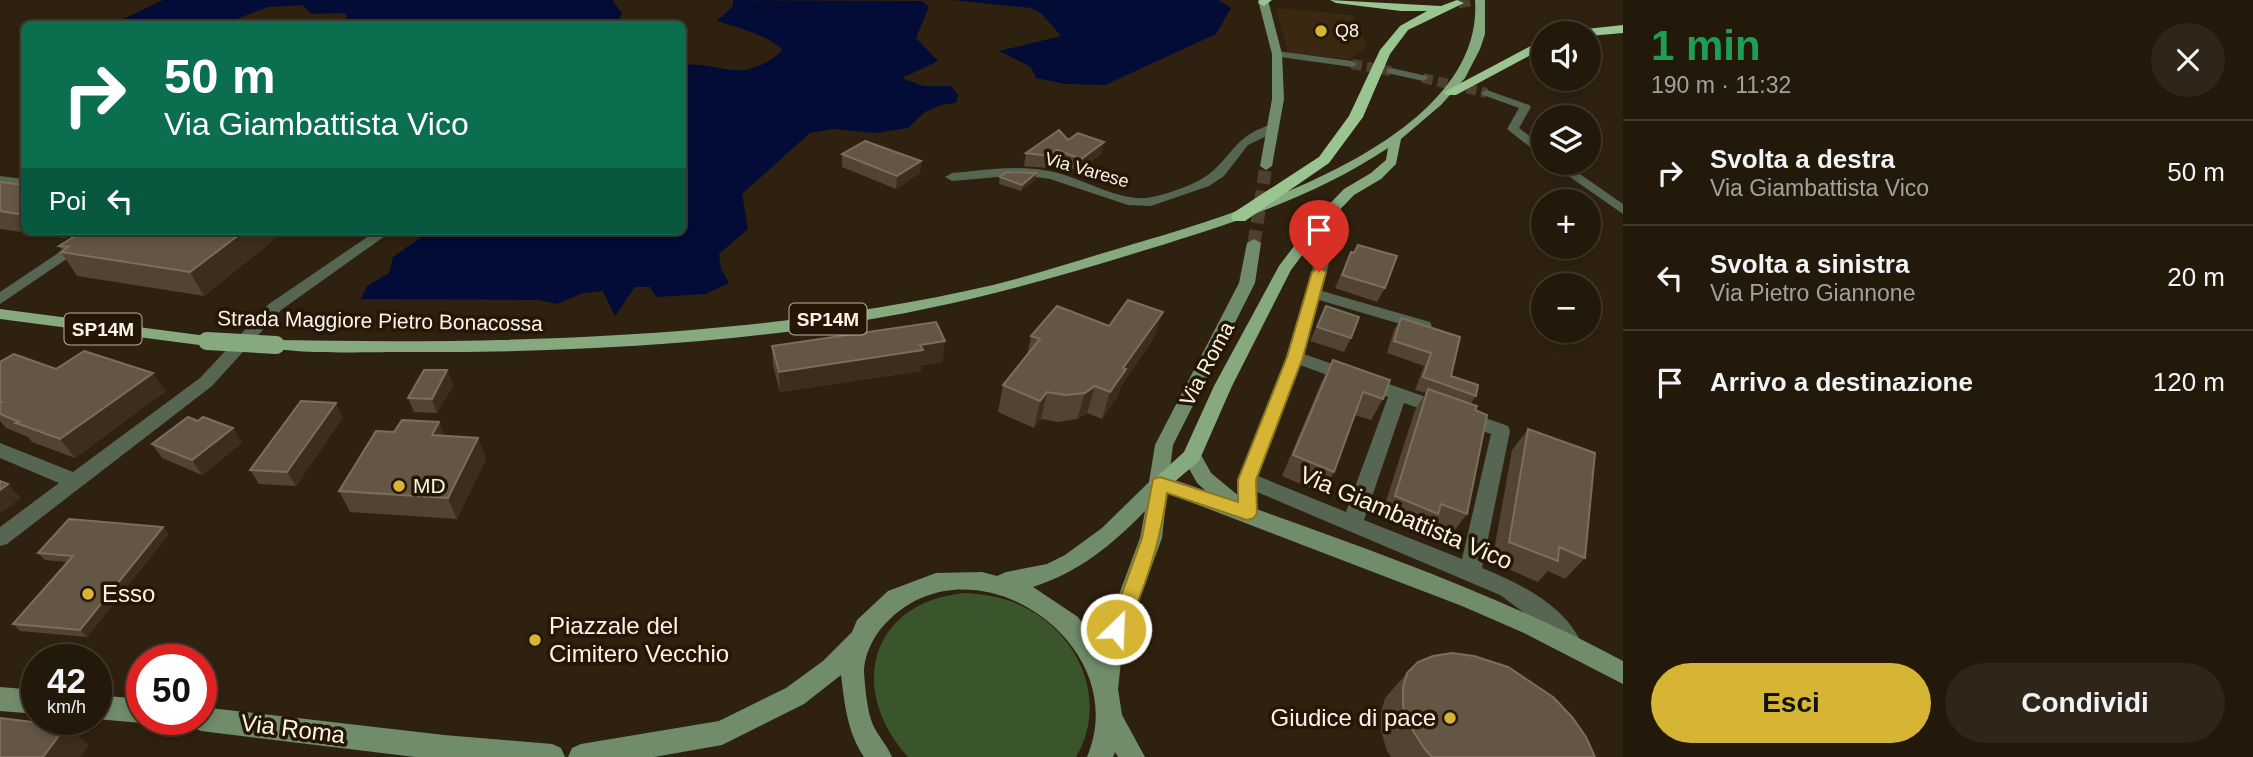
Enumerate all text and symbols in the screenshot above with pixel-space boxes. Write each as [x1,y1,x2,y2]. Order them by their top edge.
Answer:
place label: Q8 [1335,21,1359,41]
map controls [1531,21,1601,343]
button: sound [1531,21,1601,91]
text: 1 min [1651,22,1761,69]
marker: Q8 [1313,23,1329,39]
button: close [2151,23,2225,97]
icon: right [49,49,140,140]
text: 50 m [164,49,276,103]
text: 190 m · 11:32 [1651,72,1791,98]
button: layers [1531,105,1601,175]
text: Via Giambattista Vico [164,106,469,142]
text: Svolta a destra [1710,144,1895,174]
street label: Via Varese [1043,148,1131,192]
icon: right [1651,154,1689,192]
text: 50 m [2167,157,2225,187]
text: Via Giambattista Vico [1710,175,1929,201]
icon: left [101,182,139,220]
text: Poi [49,186,87,216]
button: + [1531,189,1601,259]
pin [1289,200,1349,272]
icon: arrive [1300,211,1338,249]
text: Svolta a sinistra [1710,249,1909,279]
icon: left [1651,259,1689,297]
text: 20 m [2167,262,2225,292]
button: − [1531,273,1601,343]
text: Via Pietro Giannone [1710,280,1915,306]
road number: SP14M [790,304,866,334]
street label: Strada Maggiore Pietro Bonacossa [217,306,543,335]
road number: SP14M [64,314,142,344]
street label: Via Roma [1175,318,1238,410]
icon: arrive [1651,364,1689,402]
text: Arrivo a destinazione [1710,367,1973,397]
text: 120 m [2153,367,2225,397]
street label: Via Giambattista Vico [1296,460,1517,575]
place label: MD [413,474,446,497]
marker: MD [391,478,407,494]
place label: Esso [102,580,155,607]
marker: Esso [80,586,96,602]
position arrow [1079,592,1153,666]
place label: Piazzale del Cimitero Vecchio [549,612,729,667]
marker: Piazzale del Cimitero Vecchio [527,632,543,648]
speed limit sign: 50 [126,644,217,735]
text: 42 [47,661,86,700]
button: Esci [1651,663,1931,743]
button: Condividi [1945,663,2225,743]
text: km/h [47,697,86,717]
place label: Giudice di pace [1271,704,1436,731]
street label: Via Roma [239,709,347,748]
marker: Giudice di pace [1442,710,1458,726]

